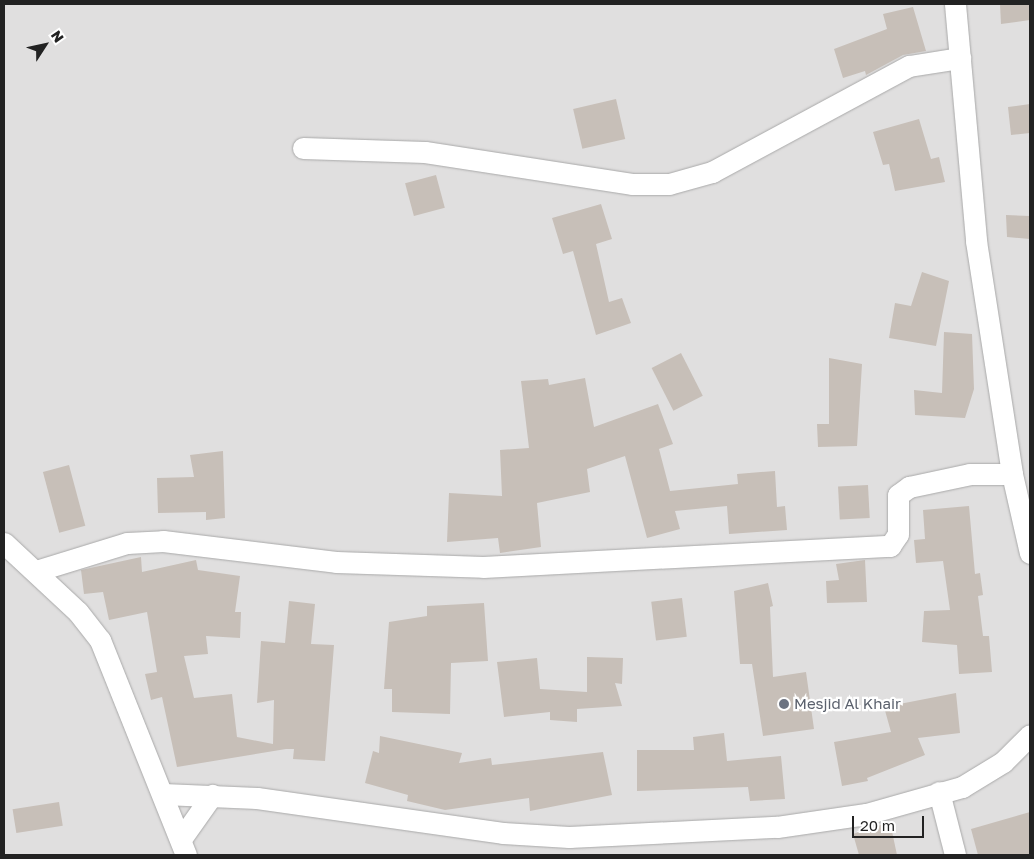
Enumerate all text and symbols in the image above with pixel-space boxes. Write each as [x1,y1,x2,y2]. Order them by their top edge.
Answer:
north arrow [20,20,70,70]
text: N [48,27,68,45]
place label: Mesjid Al Khair [794,695,901,713]
marker: Mesjid Al Khair [778,698,790,710]
scale bar [854,806,926,838]
text: 20 m [860,816,895,834]

